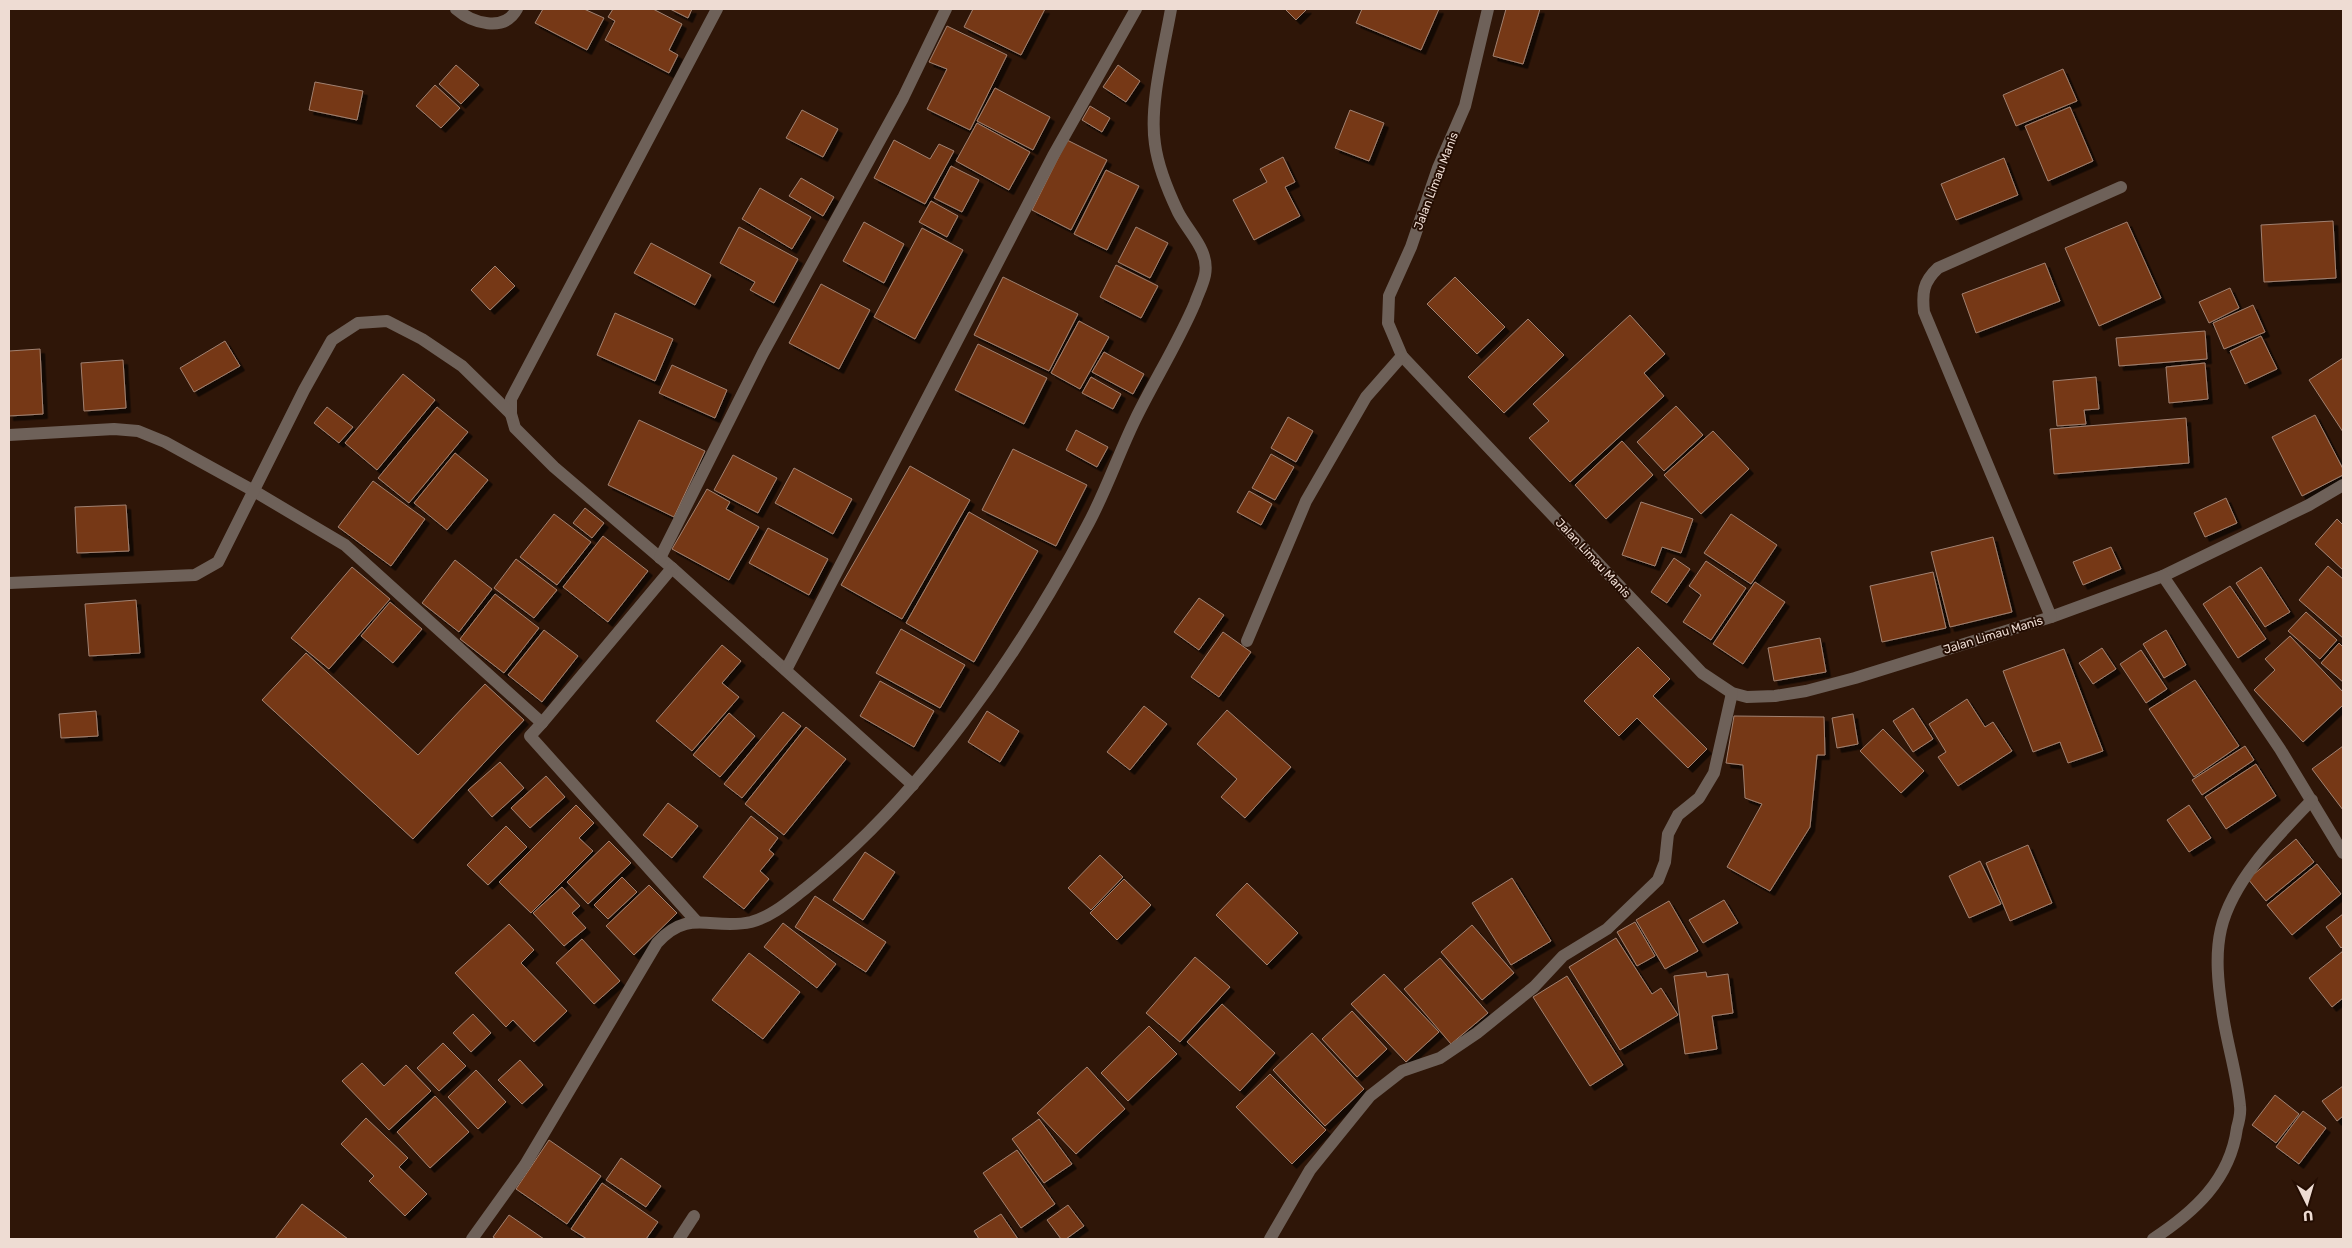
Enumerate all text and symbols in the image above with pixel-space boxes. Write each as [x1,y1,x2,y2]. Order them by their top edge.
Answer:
street label: Jalan Limau Manis [1411,130,1461,232]
street label: Jalan Limau Manis [1553,515,1633,601]
street label: Jalan Limau Manis [1941,613,2045,657]
north arrow [2282,1178,2332,1228]
text: U [2302,1207,2314,1224]

